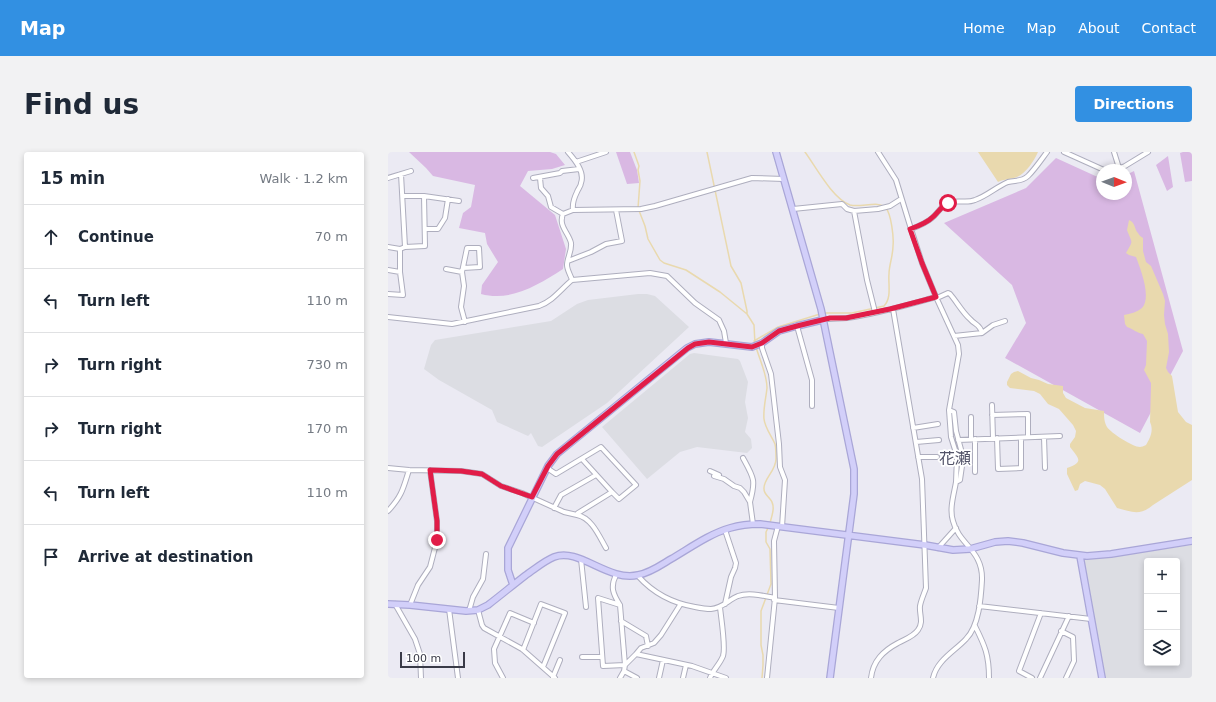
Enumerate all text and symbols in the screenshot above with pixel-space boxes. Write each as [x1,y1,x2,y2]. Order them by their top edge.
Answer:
text: Map [20,17,65,39]
text: Home [963,20,1005,36]
text: Map [1027,20,1056,36]
text: About [1078,20,1120,36]
text: Contact [1142,20,1196,36]
button: Directions [1075,86,1192,122]
text: Find us [24,88,139,121]
north arrow [1096,164,1132,200]
text: 15 min [40,168,105,188]
text: Walk · 1.2 km [259,171,348,186]
route start [939,194,957,212]
icon: ahead [40,226,62,248]
text: Continue [78,228,154,246]
text: 70 m [315,229,348,244]
icon: left [40,290,62,312]
text: Turn left [78,292,150,310]
text: 110 m [306,293,348,308]
icon: right [40,354,62,376]
text: Turn right [78,356,162,374]
text: 730 m [306,357,348,372]
icon: right [40,418,62,440]
text: Turn right [78,420,162,438]
text: 170 m [306,421,348,436]
district label: 花瀬 [939,449,971,468]
icon: left [40,482,62,504]
text: Turn left [78,484,150,502]
text: 110 m [306,485,348,500]
route end [428,531,446,549]
icon: arrive [40,546,62,568]
text: Arrive at destination [78,548,253,566]
map controls [1144,558,1180,666]
button: + [1144,558,1180,594]
button: − [1144,594,1180,630]
button: layers [1144,630,1180,666]
scale bar [400,650,465,669]
text: 100 m [406,652,441,665]

